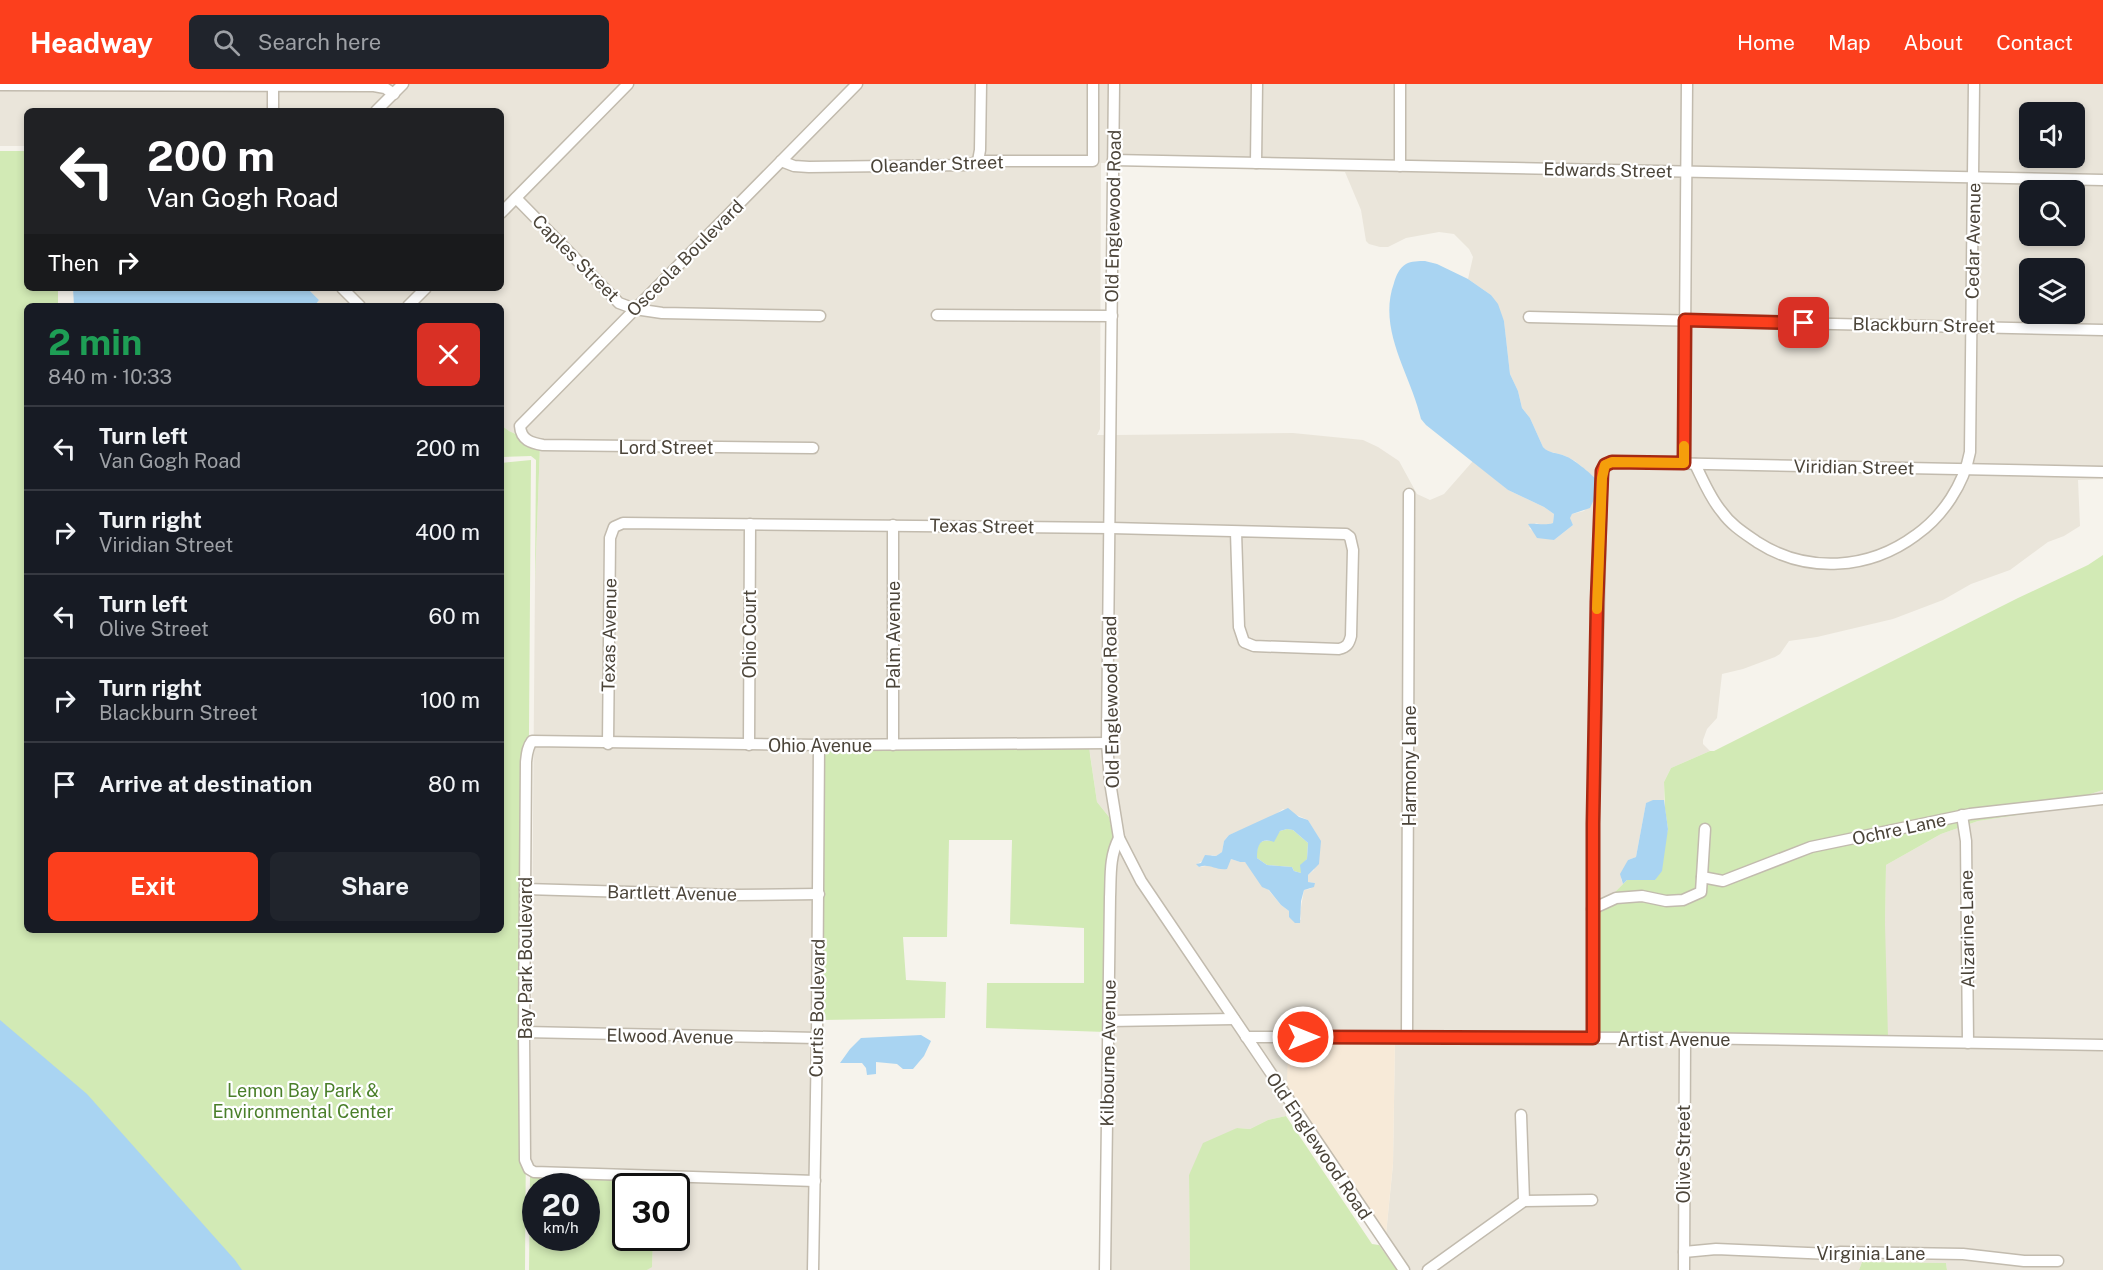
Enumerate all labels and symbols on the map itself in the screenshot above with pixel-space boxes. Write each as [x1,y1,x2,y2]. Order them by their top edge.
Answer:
street label: Old Englewood Road [1101,129,1125,303]
street label: Oleander Street [870,151,1004,177]
street label: Edwards Street [1543,158,1673,182]
street label: Cedar Avenue [1961,183,1985,299]
street label: Osceola Boulevard [622,195,748,321]
street label: Caples Street [528,210,624,306]
pin [1778,297,1829,348]
street label: Blackburn Street [1852,313,1996,337]
street label: Lord Street [619,437,713,458]
street label: Viridian Street [1793,455,1915,479]
street label: Texas Street [929,515,1035,537]
street label: Texas Avenue [598,578,620,692]
street label: Palm Avenue [883,581,904,689]
street label: Ohio Court [739,589,760,679]
street label: Old Englewood Road [1099,615,1123,789]
street label: Harmony Lane [1399,705,1420,827]
street label: Ohio Avenue [768,735,872,756]
street label: Ochre Lane [1850,809,1948,849]
street label: Alizarine Lane [1955,870,1979,988]
street label: Bay Park Boulevard [515,877,536,1039]
street label: Bartlett Avenue [607,881,737,905]
street label: Curtis Boulevard [805,938,829,1078]
street label: Kilbourne Avenue [1096,979,1120,1127]
position arrow [1271,1005,1335,1069]
street label: Elwood Avenue [606,1024,734,1048]
street label: Artist Avenue [1617,1029,1731,1050]
street label: Old Englewood Road [1262,1069,1376,1223]
park label: Lemon Bay Park & Environmental Center [212,1080,394,1122]
street label: Olive Street [1673,1105,1694,1203]
speed limit sign: 30 [612,1173,690,1251]
street label: Virginia Lane [1816,1243,1926,1264]

